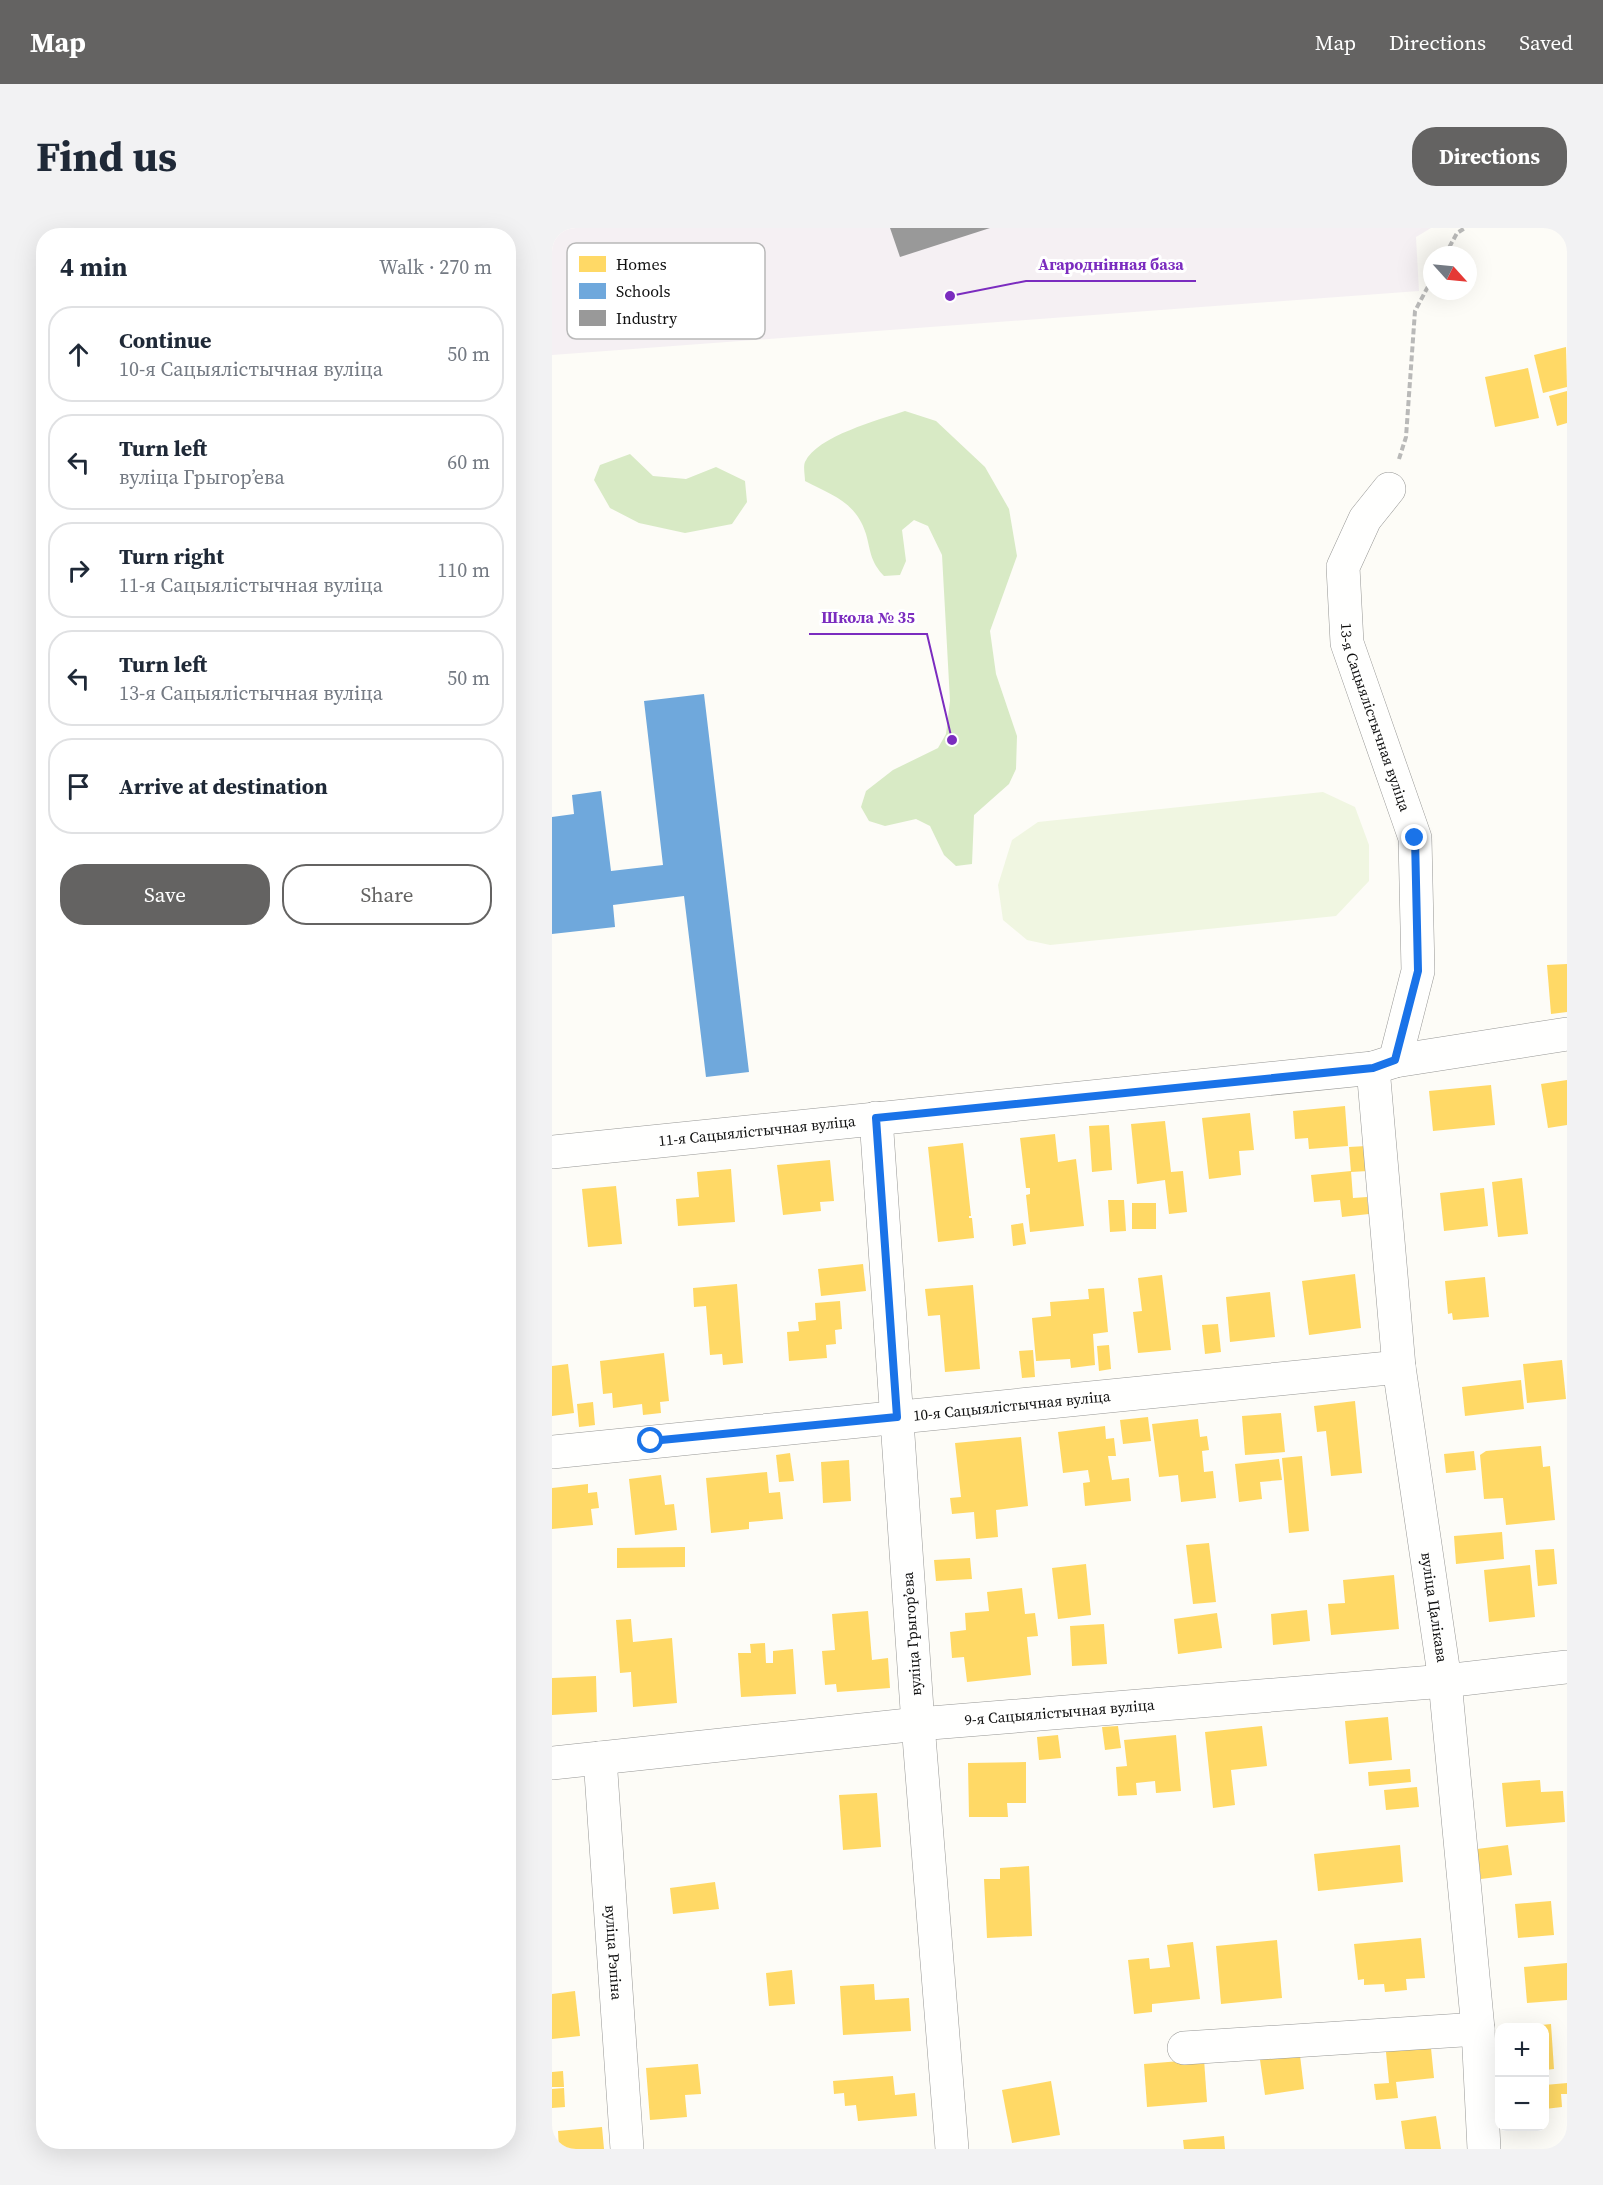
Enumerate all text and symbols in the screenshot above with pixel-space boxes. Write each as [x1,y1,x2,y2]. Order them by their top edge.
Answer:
text: Map [30,23,86,61]
text: Map [1315,28,1356,57]
text: Directions [1389,28,1486,57]
text: Saved [1519,28,1573,57]
text: Find us [36,127,177,185]
button: Directions [1412,127,1567,186]
legend [567,243,765,339]
north arrow [1423,246,1477,300]
callout: Агароднінная база [1026,247,1196,281]
text: 4 min [60,249,127,285]
text: Walk · 270 m [379,253,492,281]
text: Homes [616,253,667,275]
text: Агароднінная база [1038,253,1184,275]
text: Schools [616,280,671,302]
text: Industry [616,307,678,329]
text: Continue [119,325,212,355]
icon: ahead [62,338,95,371]
text: 50 m [447,340,490,368]
text: 10-я Сацыялістычная вуліца [119,355,383,383]
text: Turn left [119,433,207,463]
icon: left [62,446,95,479]
text: 60 m [447,448,490,476]
text: вуліца Грыгорʼева [119,463,285,491]
text: Turn right [119,541,224,571]
icon: right [62,554,95,587]
text: 110 m [437,556,490,584]
text: 11-я Сацыялістычная вуліца [119,571,383,599]
callout: Школа № 35 [809,600,927,634]
text: Школа № 35 [821,606,915,628]
street label: 13-я Сацыялістычная вуліца [1336,622,1416,814]
text: Turn left [119,649,207,679]
icon: left [62,662,95,695]
text: 50 m [447,664,490,692]
text: 13-я Сацыялістычная вуліца [119,679,383,707]
icon: arrive [62,770,95,803]
text: Arrive at destination [119,771,328,801]
route end [1401,824,1427,850]
button: Save [60,864,270,925]
button: Share [282,864,492,925]
street label: 11-я Сацыялістычная вуліца [657,1110,857,1151]
street label: 10-я Сацыялістычная вуліца [912,1385,1112,1426]
route start [637,1427,663,1453]
street label: вуліца Цалікава [1416,1551,1453,1664]
street label: вуліца Грыгорʼева [897,1571,926,1697]
street label: 9-я Сацыялістычная вуліца [964,1694,1156,1730]
street label: вуліца Рэпіна [600,1904,628,2001]
map controls [1495,2023,1549,2131]
button: + [1495,2023,1549,2077]
button: − [1495,2077,1549,2131]

